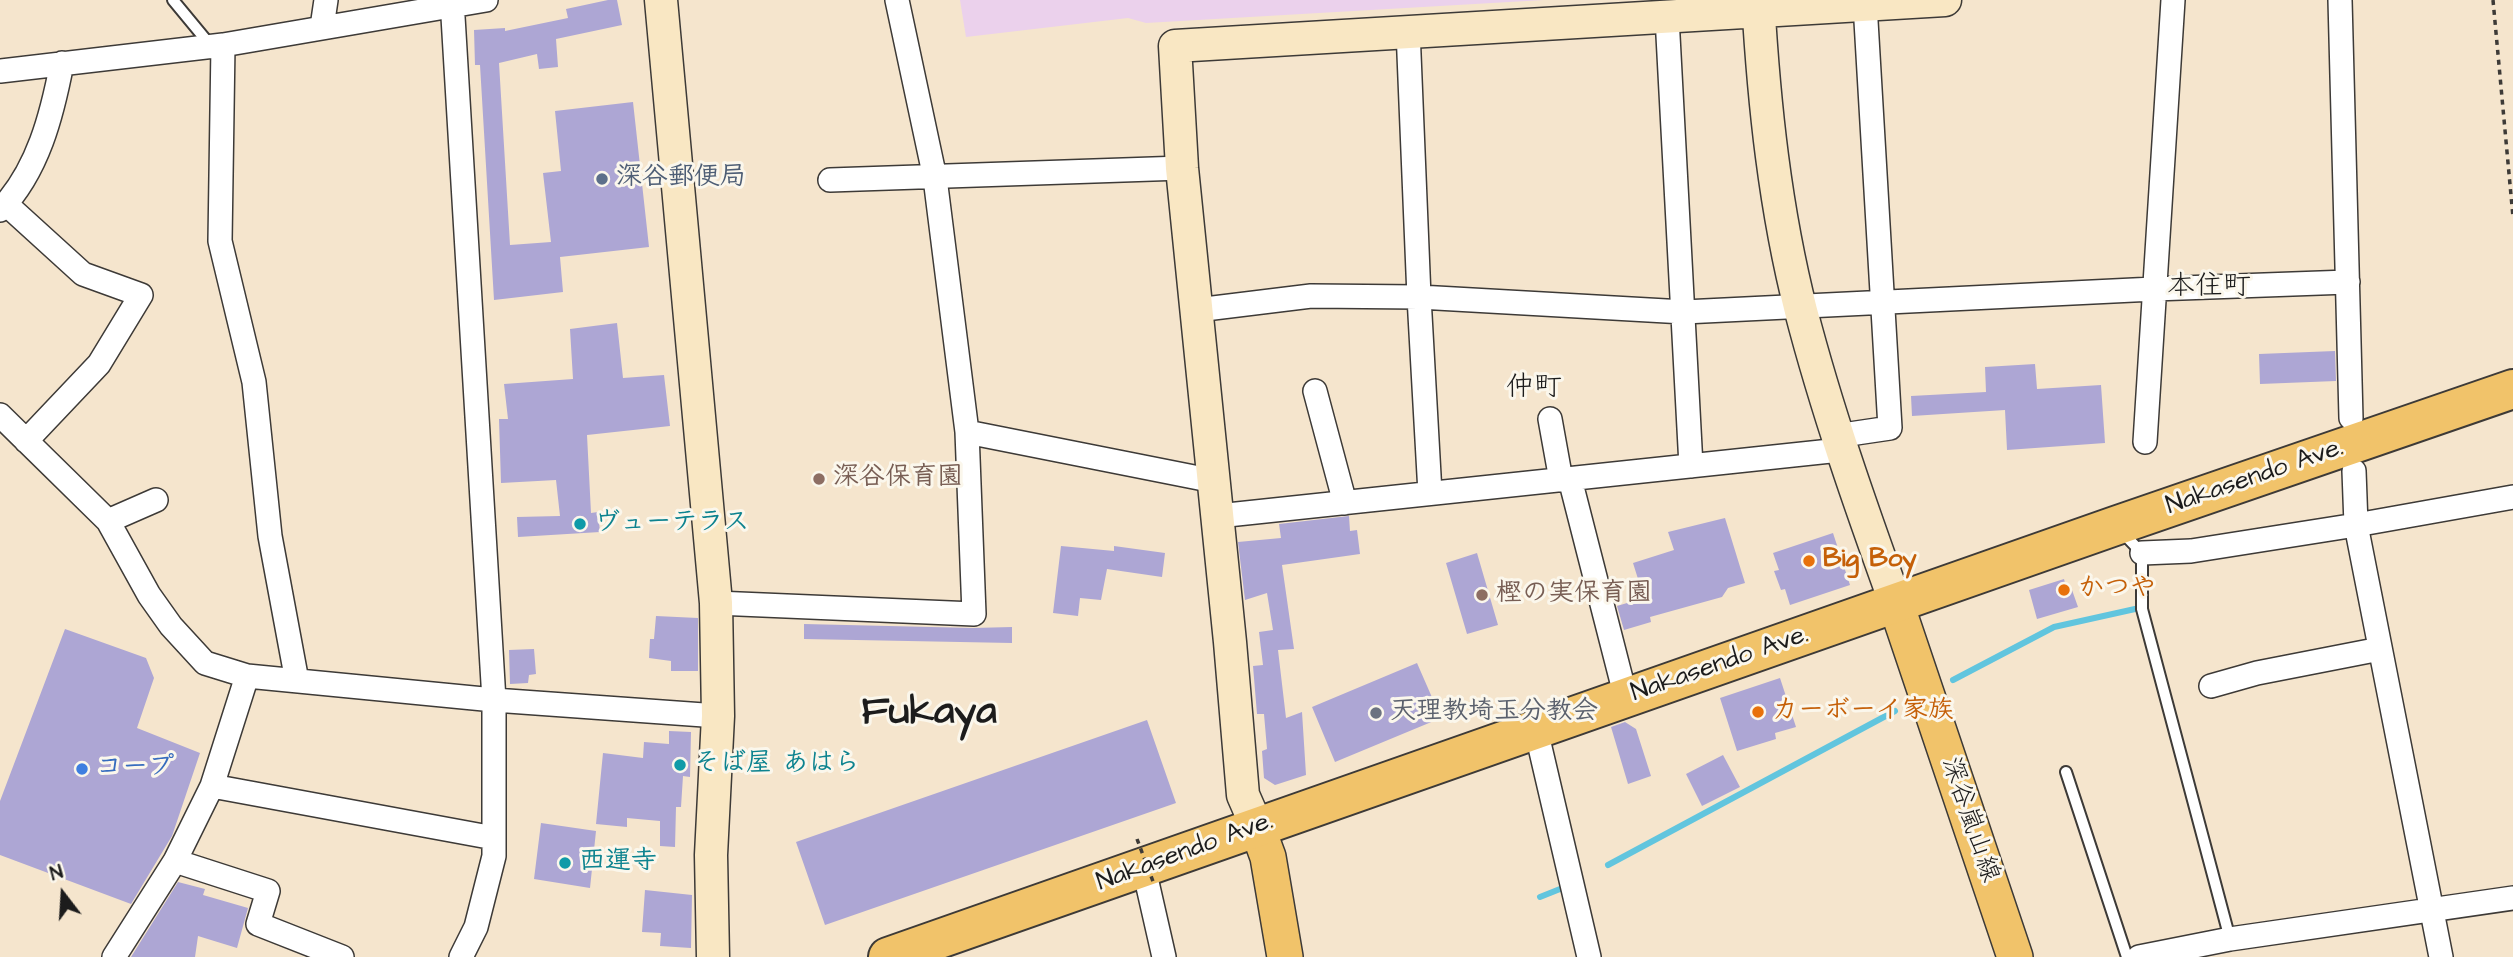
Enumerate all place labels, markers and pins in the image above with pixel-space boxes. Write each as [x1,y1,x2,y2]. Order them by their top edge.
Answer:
place label: 深谷郵便局 [616,163,746,195]
marker: 深谷郵便局 [594,171,610,187]
place label: 深谷保育園 [833,463,963,495]
marker: 深谷保育園 [811,471,827,487]
place label: ヴューテラス [594,508,749,540]
marker: ヴューテラス [572,516,588,532]
place label: Big Boy [1823,545,1917,577]
marker: Big Boy [1801,553,1817,569]
place label: かつや [2078,574,2156,606]
place label: 樫の実保育園 [1496,579,1652,611]
marker: かつや [2056,582,2072,598]
marker: 樫の実保育園 [1474,587,1490,603]
place label: カーボーイ家族 [1772,696,1954,728]
place label: 天理教埼玉分教会 [1390,697,1598,729]
marker: カーボーイ家族 [1750,704,1766,720]
marker: 天理教埼玉分教会 [1368,705,1384,721]
place label: そば屋 あはら [694,749,860,781]
place label: コープ [96,753,174,785]
marker: そば屋 あはら [672,757,688,773]
marker: コープ [74,761,90,777]
place label: 西運寺 [579,847,657,879]
marker: 西運寺 [557,855,573,871]

